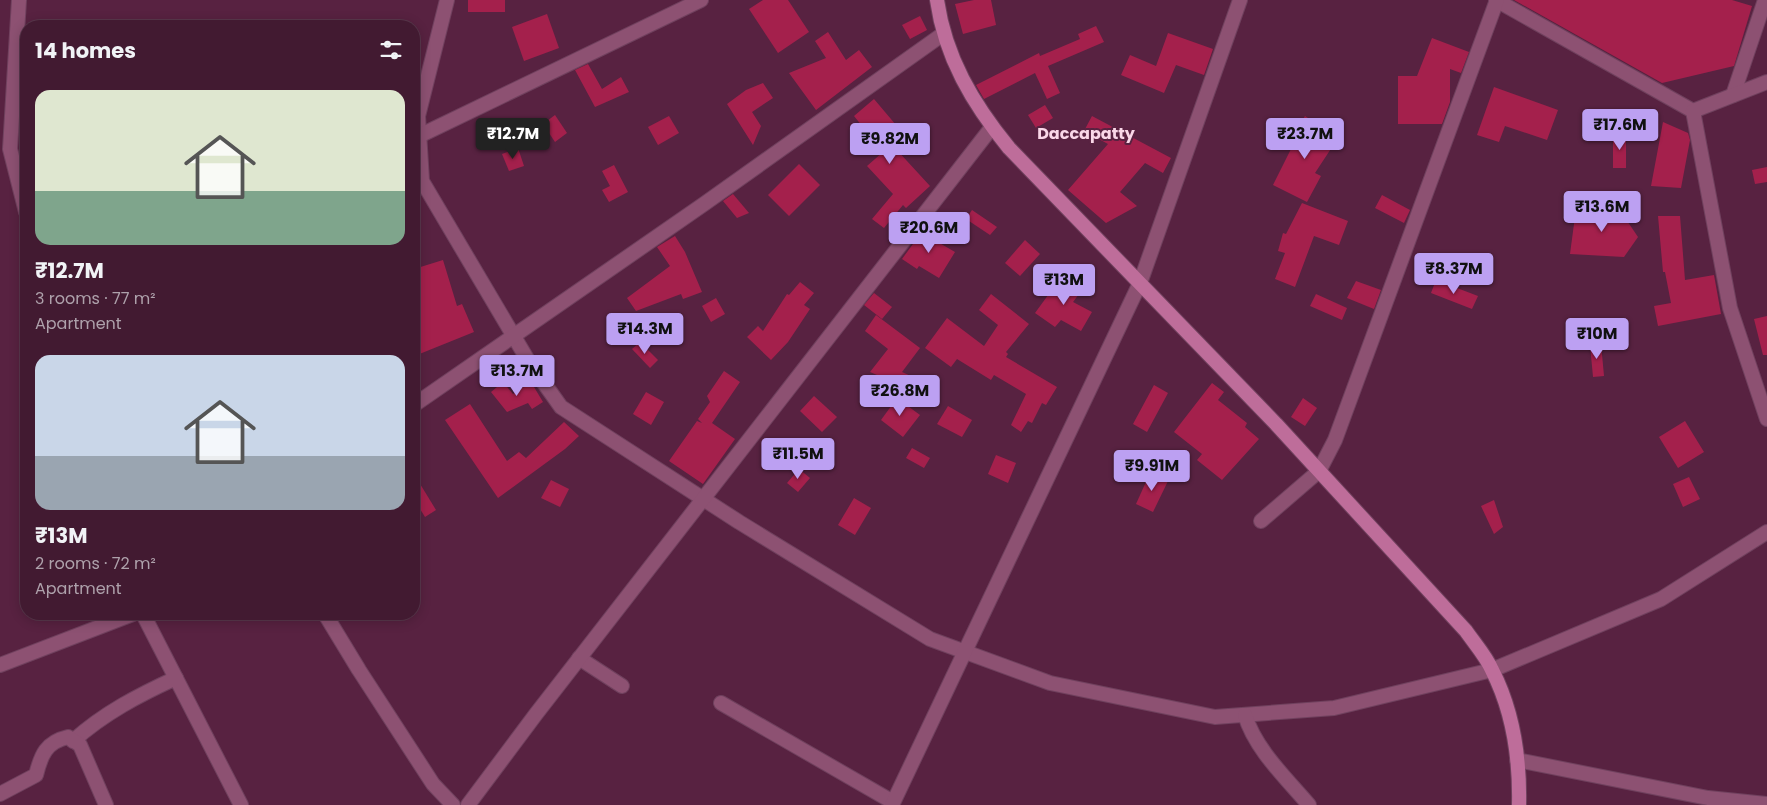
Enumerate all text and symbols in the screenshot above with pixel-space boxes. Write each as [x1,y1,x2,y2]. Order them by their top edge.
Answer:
text: 14 homes [35,36,136,65]
icon: filters [377,36,405,64]
pin: ₹17.6M [1579,108,1661,151]
text: ₹17.6M [1593,113,1647,136]
pin: ₹12.7M [472,118,554,160]
pin: ₹23.7M [1264,118,1346,160]
icon: home [175,122,265,212]
text: ₹12.7M [487,122,539,145]
pin: ₹9.82M [849,122,931,165]
district label: Daccapatty [1037,122,1136,145]
text: ₹23.7M [1277,122,1333,145]
text: ₹9.82M [861,127,919,150]
pin: ₹13.6M [1561,190,1643,233]
text: ₹13.6M [1575,195,1629,218]
pin: ₹20.6M [888,212,970,254]
text: ₹20.6M [900,216,958,239]
pin: ₹8.37M [1413,252,1495,295]
text: ₹12.7M [35,256,104,285]
text: ₹8.37M [1425,257,1483,280]
pin: ₹13M [1034,264,1094,306]
text: ₹13M [1044,268,1084,291]
text: 3 rooms · 77 m² [35,287,155,310]
text: Apartment [35,312,122,335]
pin: ₹14.3M [604,312,686,355]
text: ₹14.3M [617,317,673,340]
pin: ₹10M [1567,318,1627,360]
text: ₹10M [1577,322,1617,345]
pin: ₹13.7M [476,354,558,397]
text: ₹13.7M [490,359,544,382]
pin: ₹26.8M [859,374,941,417]
text: ₹26.8M [871,379,929,402]
icon: home [175,387,265,477]
pin: ₹11.5M [757,438,839,480]
text: ₹11.5M [772,442,824,465]
pin: ₹9.91M [1111,450,1193,492]
text: ₹9.91M [1125,454,1179,477]
text: ₹13M [35,521,87,550]
text: 2 rooms · 72 m² [35,552,156,575]
text: Apartment [35,577,122,600]

